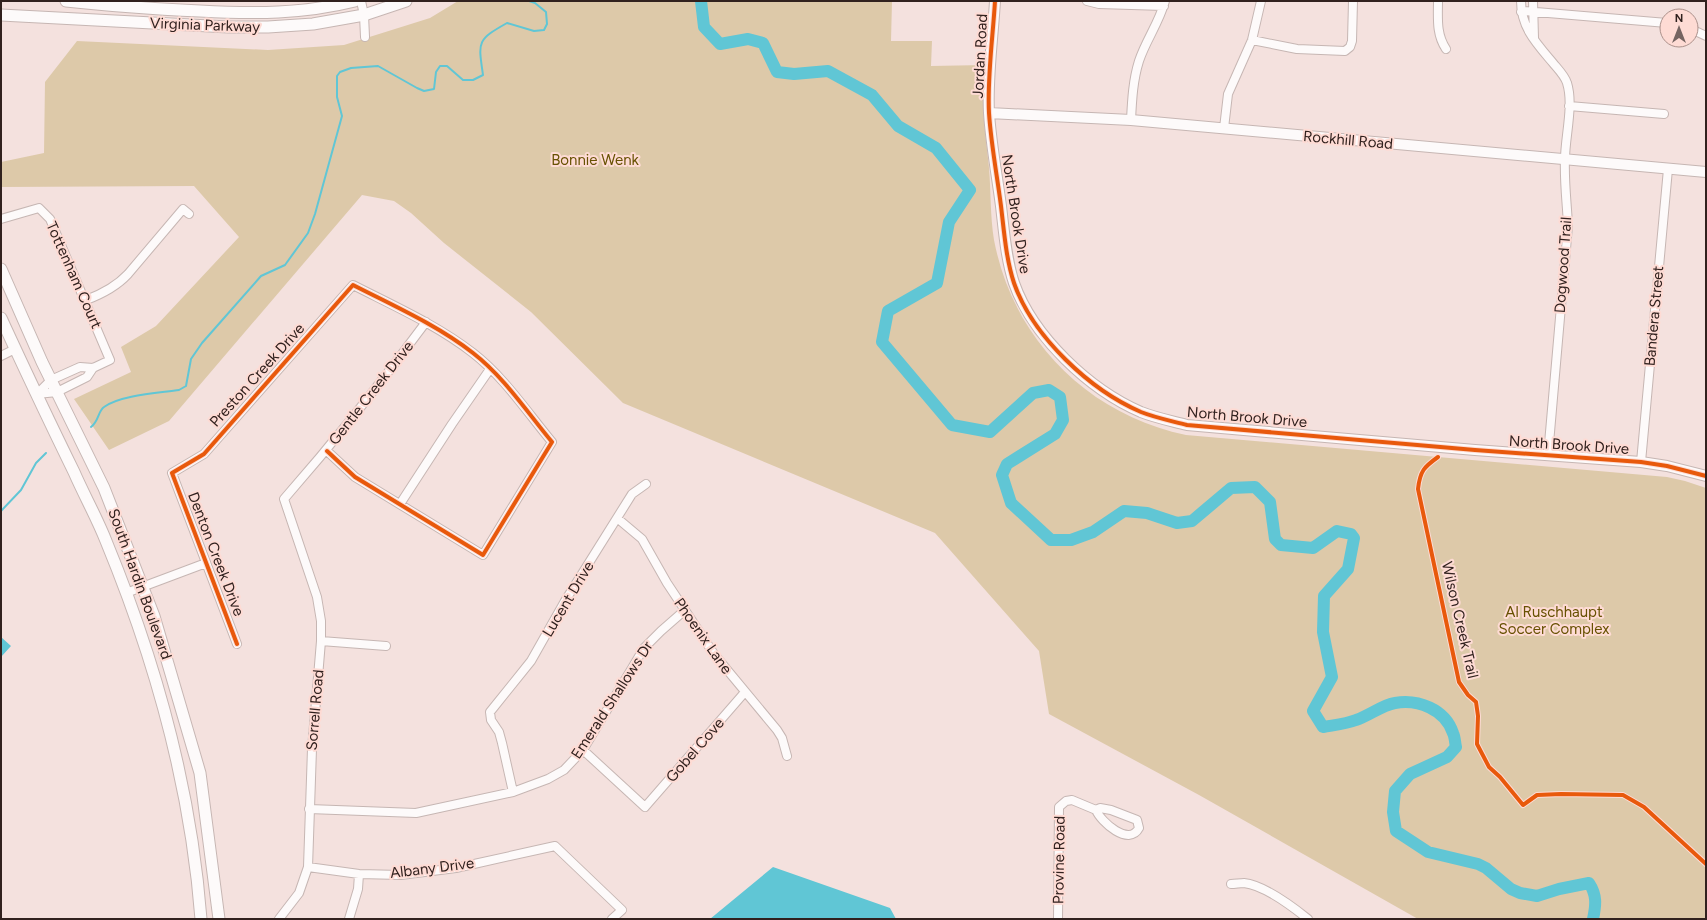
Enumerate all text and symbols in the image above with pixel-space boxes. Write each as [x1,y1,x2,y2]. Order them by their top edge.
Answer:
north arrow [1659,8,1699,48]
text: N [1675,12,1683,25]
street label: Jordan Road [969,13,991,99]
street label: Virginia Parkway [150,14,260,36]
street label: Rockhill Road [1302,127,1394,153]
park label: Bonnie Wenk [551,151,640,169]
street label: North Brook Drive [998,153,1034,275]
street label: Dogwood Trail [1551,216,1575,314]
street label: Tottenham Court [42,219,106,331]
street label: Bandera Street [1641,265,1667,367]
street label: Preston Creek Drive [206,319,308,431]
street label: Gentle Creek Drive [325,338,417,448]
street label: North Brook Drive [1186,403,1308,431]
street label: North Brook Drive [1508,432,1630,458]
street label: Denton Creek Drive [184,490,248,618]
street label: South Hardin Boulevard [104,506,176,662]
street label: Lucent Drive [538,558,598,640]
street label: Wilson Creek Trail [1438,560,1482,680]
street label: Phoenix Lane [670,595,736,677]
park label: Al Ruschhaupt Soccer Complex [1499,603,1609,638]
street label: Emerald Shallows Dr [567,638,657,762]
street label: Sorrell Road [303,669,327,751]
street label: Gobel Cove [662,714,728,786]
street label: Provine Road [1049,816,1069,904]
street label: Albany Drive [389,854,475,882]

